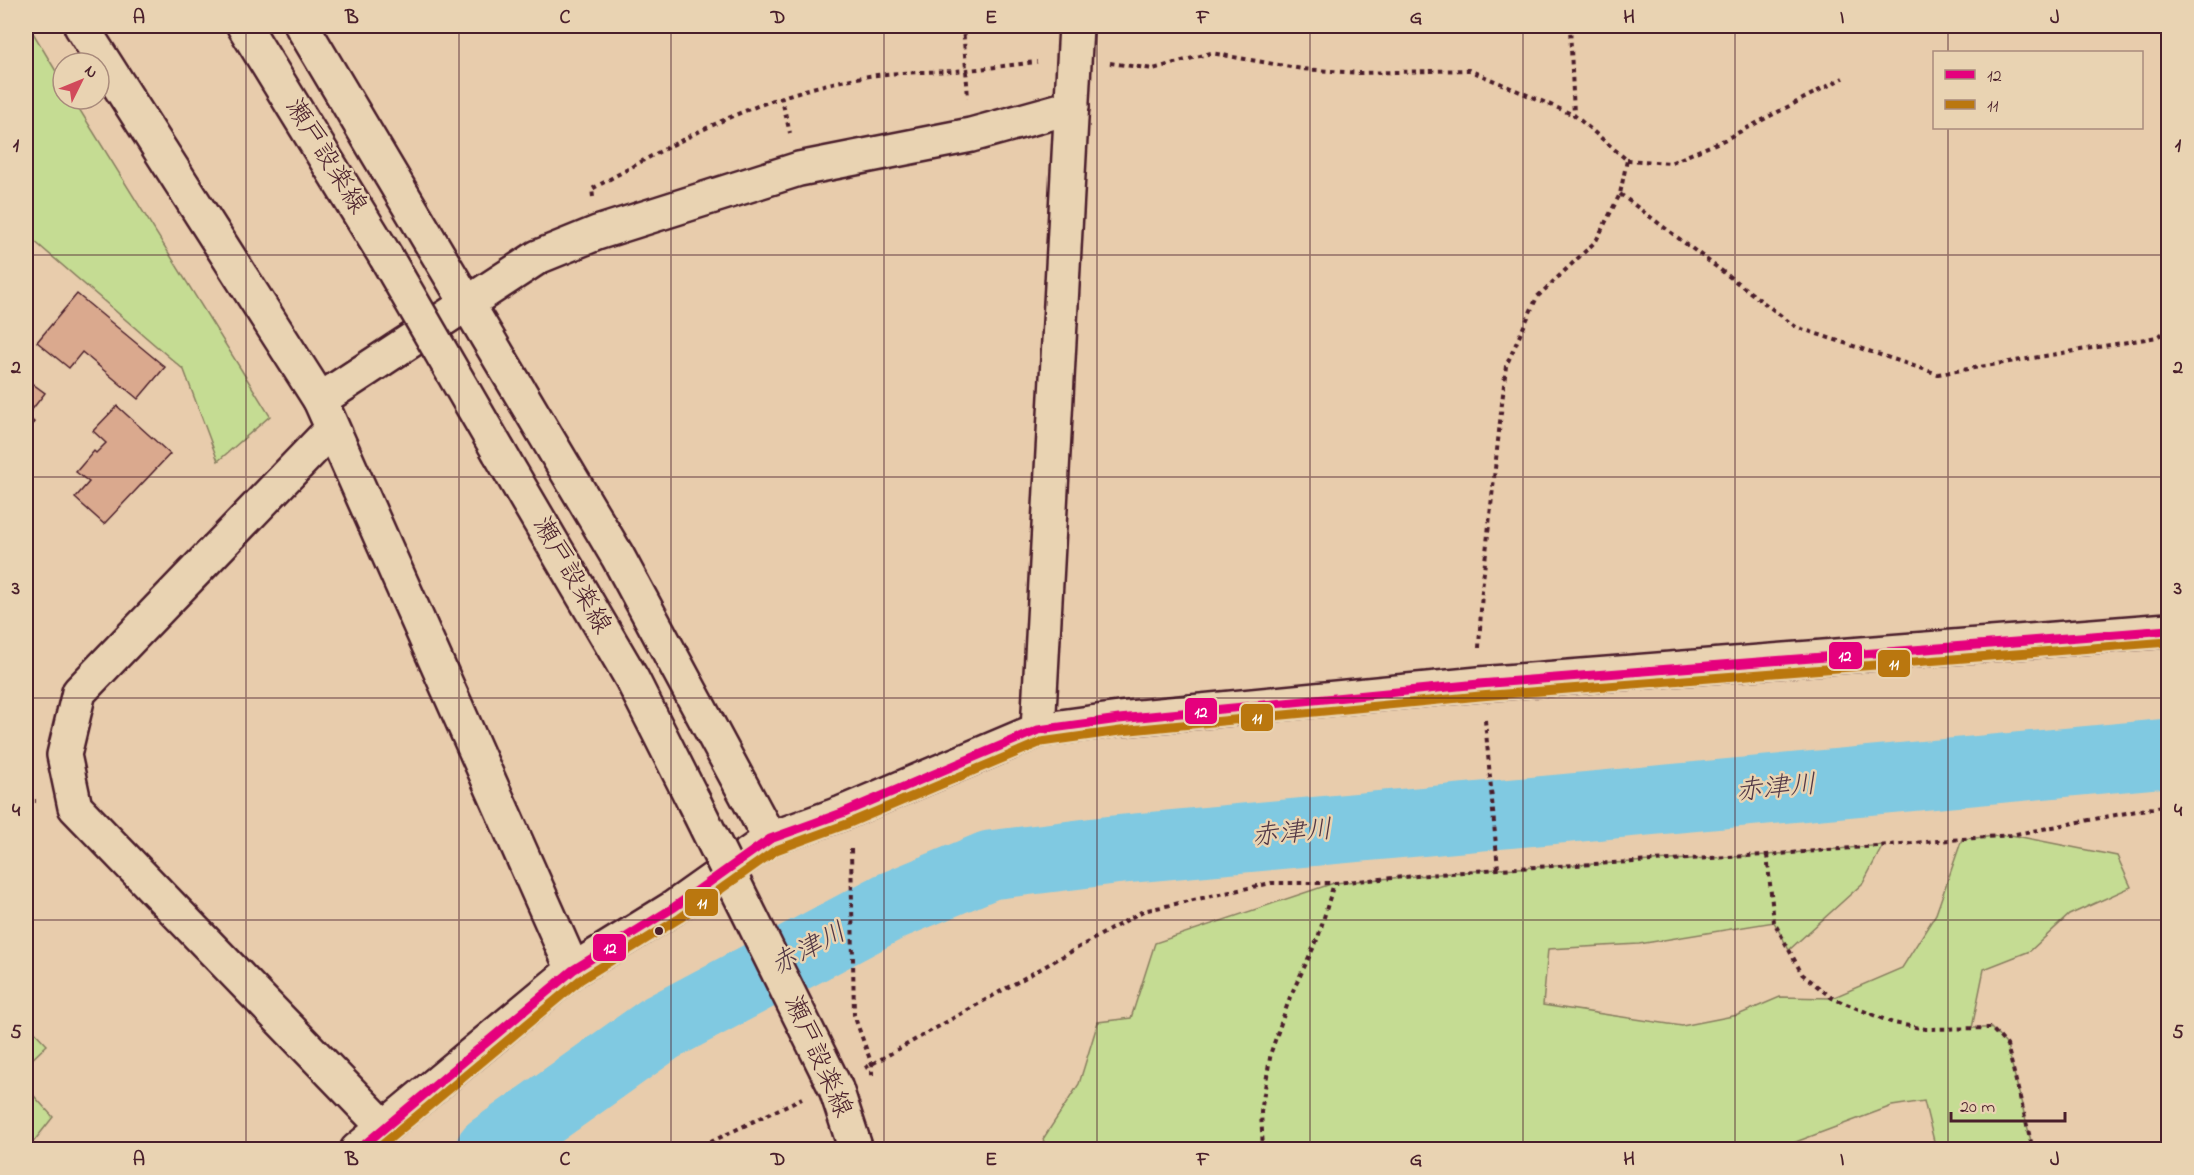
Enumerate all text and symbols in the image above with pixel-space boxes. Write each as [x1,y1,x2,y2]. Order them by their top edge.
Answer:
text: A [133,4,145,33]
text: B [344,4,359,33]
text: C [560,4,571,33]
text: D [770,4,785,33]
text: E [985,4,997,33]
text: F [1196,4,1210,33]
text: G [1410,4,1423,33]
text: H [1623,4,1635,33]
text: I [1840,4,1845,33]
text: J [2050,4,2060,33]
north arrow [51,51,111,111]
legend [1933,51,2143,129]
text: N [78,60,103,84]
text: 12 [1987,64,2002,90]
street label: 瀬戸設楽線 [274,92,376,222]
text: 11 [1987,94,1999,120]
text: 1 [13,132,20,161]
text: 1 [2175,132,2182,161]
text: 2 [10,354,21,383]
text: 2 [2172,354,2183,383]
street label: 瀬戸設楽線 [522,510,620,642]
text: 3 [11,575,20,604]
text: 3 [2173,575,2182,604]
line badge: 12 [1828,641,1863,670]
text: 12 [1838,645,1852,669]
line badge: 11 [1877,649,1911,678]
text: 11 [1889,653,1900,677]
line badge: 12 [1184,697,1218,725]
text: 12 [1194,701,1208,725]
line badge: 11 [1240,703,1274,732]
text: 11 [1252,707,1263,731]
water label: 赤津川 [1734,766,1818,812]
text: 4 [12,797,21,826]
text: 4 [2174,797,2183,826]
water label: 赤津川 [1250,811,1334,857]
line badge: 11 [684,888,719,917]
text: 11 [697,892,708,916]
water label: 赤津川 [764,914,854,986]
unlabelled marker [653,925,665,937]
line badge: 12 [592,933,627,962]
text: 12 [603,937,617,961]
street label: 瀬戸設楽線 [773,990,861,1124]
text: 5 [10,1019,22,1048]
text: 5 [2172,1019,2184,1048]
scale bar [1951,1085,2065,1123]
text: 20 m [1960,1095,1995,1121]
text: A [133,1146,145,1175]
text: B [344,1146,359,1175]
text: C [560,1146,571,1175]
text: D [770,1146,785,1175]
text: E [985,1146,997,1175]
text: F [1196,1146,1210,1175]
text: G [1410,1146,1423,1175]
text: H [1623,1146,1635,1175]
text: I [1840,1146,1845,1175]
text: J [2050,1146,2060,1175]

